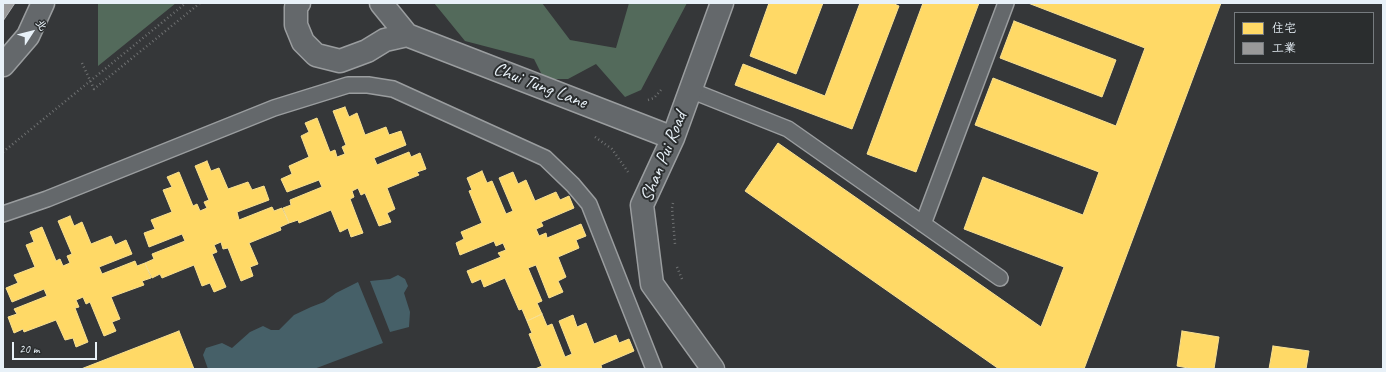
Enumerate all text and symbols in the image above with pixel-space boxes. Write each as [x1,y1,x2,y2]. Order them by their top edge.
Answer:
north arrow [12,12,52,52]
legend [1234,12,1374,64]
text: 北 [33,16,51,34]
text: 住宅 [1272,20,1296,36]
text: 工業 [1272,40,1296,56]
street label: Chui Tung Lane [490,58,590,114]
street label: Shan Pui Road [636,109,692,205]
scale bar [14,334,99,360]
text: 20 m [19,341,39,357]

